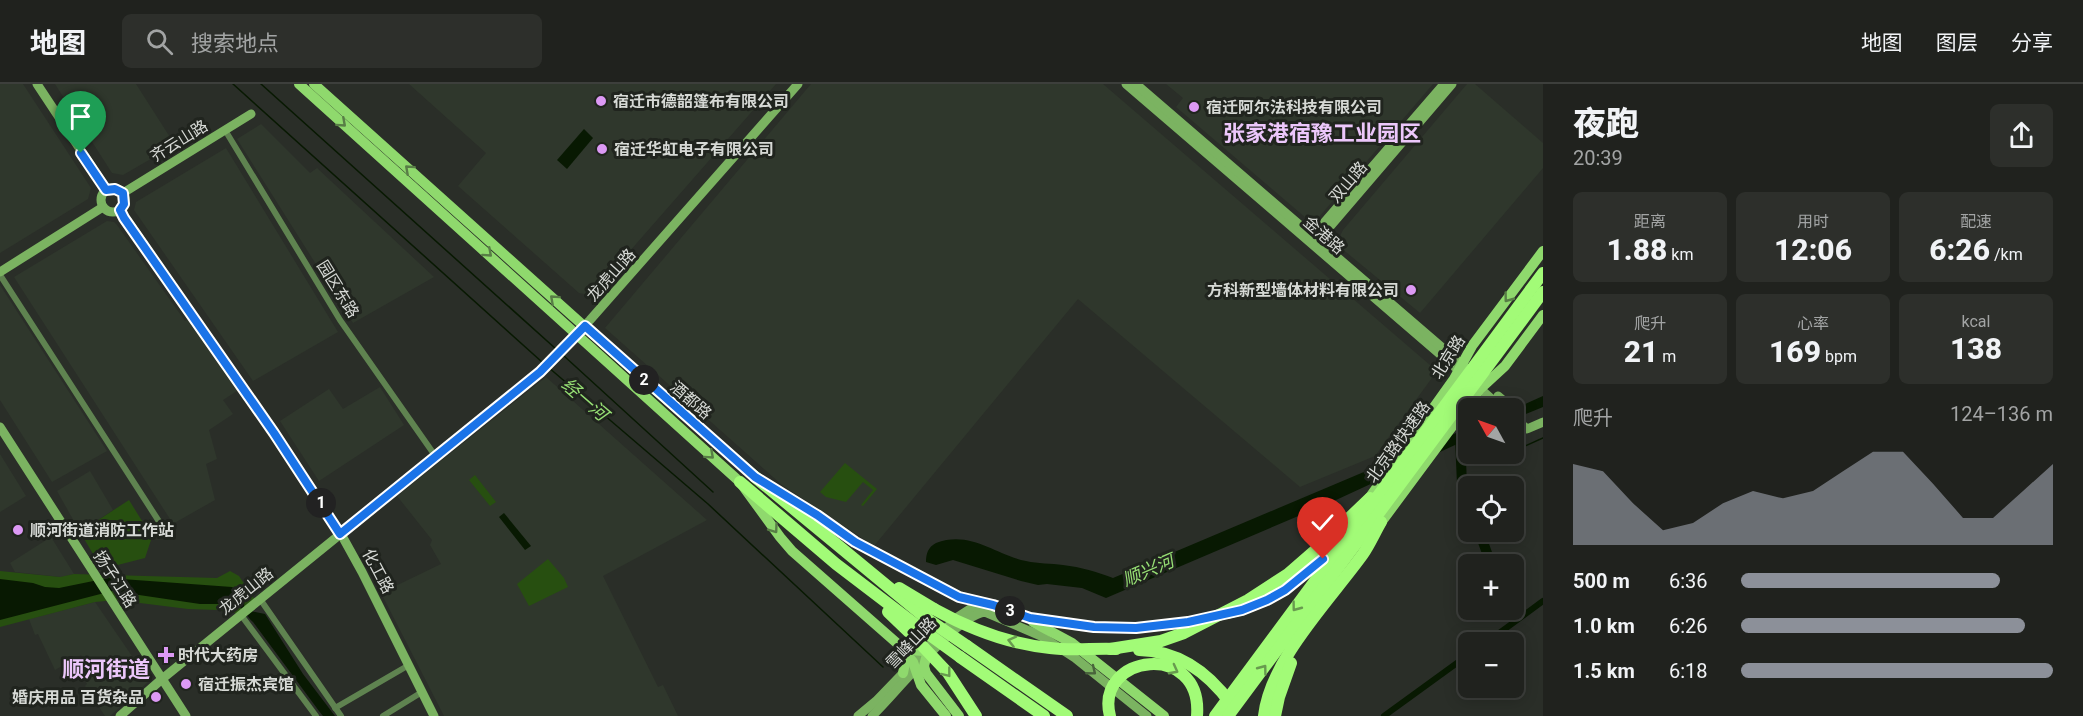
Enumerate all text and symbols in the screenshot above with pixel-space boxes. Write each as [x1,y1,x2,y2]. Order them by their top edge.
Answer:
search box [122,14,542,68]
icon: search [143,25,176,58]
text: 地图 [30,27,86,60]
text: 搜索地点 [191,31,279,56]
text: 地图 [1861,31,1903,55]
text: 图层 [1936,31,1978,55]
text: 分享 [2011,31,2053,55]
pin [55,91,106,153]
place label: 宿迁市德韶篷布有限公司 [613,92,789,111]
marker: 宿迁市德韶篷布有限公司 [594,94,608,108]
place label: 宿迁阿尔法科技有限公司 [1206,98,1382,117]
icon: arrive [64,100,97,133]
marker: 宿迁阿尔法科技有限公司 [1187,100,1201,114]
text: 夜跑 [1573,104,1639,143]
button: share [1990,104,2053,167]
street label: 齐云山路 [147,116,211,166]
one-way arrow [336,116,346,127]
district label: 张家港宿豫工业园区 [1223,121,1421,146]
place label: 宿迁华虹电子有限公司 [614,140,774,159]
marker: 宿迁华虹电子有限公司 [595,142,609,156]
text: 20:39 [1573,146,1623,170]
street label: 双山路 [1325,158,1371,206]
one-way arrow [405,165,415,176]
street label: 金港路 [1300,212,1348,258]
text: 距离 [1634,212,1666,231]
text: 用时 [1797,212,1829,231]
text: 配速 [1960,212,1992,231]
text: 1.88 [1607,232,1667,267]
text: 12:06 [1774,232,1852,267]
text: 6:26 [1929,232,1990,267]
street label: 龙虎山路 [583,245,639,305]
text: km [1667,245,1693,264]
text: /km [1990,245,2023,264]
one-way arrow [481,246,491,257]
street label: 园区东路 [313,257,363,321]
place label: 方科新型墙体材料有限公司 [1207,281,1399,300]
marker: 方科新型墙体材料有限公司 [1404,283,1418,297]
one-way arrow [1504,292,1515,303]
one-way arrow [550,295,561,306]
text: kcal [1962,312,1990,331]
text: 爬升 [1634,314,1666,333]
text: 心率 [1797,314,1829,333]
text: 138 [1950,331,2002,366]
street label: 北京路 [1427,332,1469,382]
text: 21 [1624,334,1658,369]
text: 169 [1769,334,1821,369]
text: m [1658,347,1676,366]
text: bpm [1821,347,1857,366]
pin: 2 [629,365,659,395]
text: 2 [639,370,649,389]
water label: 经一河 [558,373,615,427]
street label: 酒都路 [667,377,715,423]
street label: 北京路快速路 [1362,398,1434,486]
north arrow [1458,398,1524,464]
map controls [1458,398,1524,698]
text: 124–136 m [1950,402,2053,426]
text: 爬升 [1573,406,1613,430]
one-way arrow [703,448,714,459]
button: locate [1458,476,1524,542]
pin: 1 [306,488,336,518]
text: 1 [316,493,326,512]
pin [1297,497,1348,559]
icon: check [1306,506,1339,539]
place label: 顺河街道消防工作站 [30,521,174,540]
marker: 顺河街道消防工作站 [11,523,25,537]
one-way arrow [767,523,778,534]
street label: 化工路 [358,545,398,597]
street label: 扬子江路 [90,547,140,611]
water label: 顺兴河 [1119,549,1180,590]
button: + [1458,554,1524,620]
street label: 龙虎山路 [215,563,277,619]
text: 500 m [1573,569,1630,593]
text: 6:36 [1669,569,1708,593]
pin: 3 [995,596,1025,626]
text: 3 [1005,601,1015,620]
one-way arrow [1292,601,1303,612]
street label: 雪峰山路 [882,613,940,673]
text: 1.0 km [1573,614,1635,638]
text: 6:26 [1669,614,1708,638]
button: − [1458,632,1524,698]
one-way arrow [1007,636,1018,648]
place label: 时代大药房 [178,646,258,665]
marker: 时代大药房 [159,648,173,662]
district label: 顺河街道 [62,657,150,682]
text: 1.5 km [1573,659,1635,683]
text: 6:18 [1669,659,1708,683]
one-way arrow [1167,662,1178,674]
one-way arrow [1085,664,1096,675]
one-way arrow [1256,665,1267,676]
one-way arrow [940,667,951,678]
place label: 宿迁振杰宾馆 [198,675,294,694]
marker: 宿迁振杰宾馆 [179,677,193,691]
place label: 婚庆用品 百货杂品 [12,688,144,707]
marker: 婚庆用品 百货杂品 [149,690,163,704]

